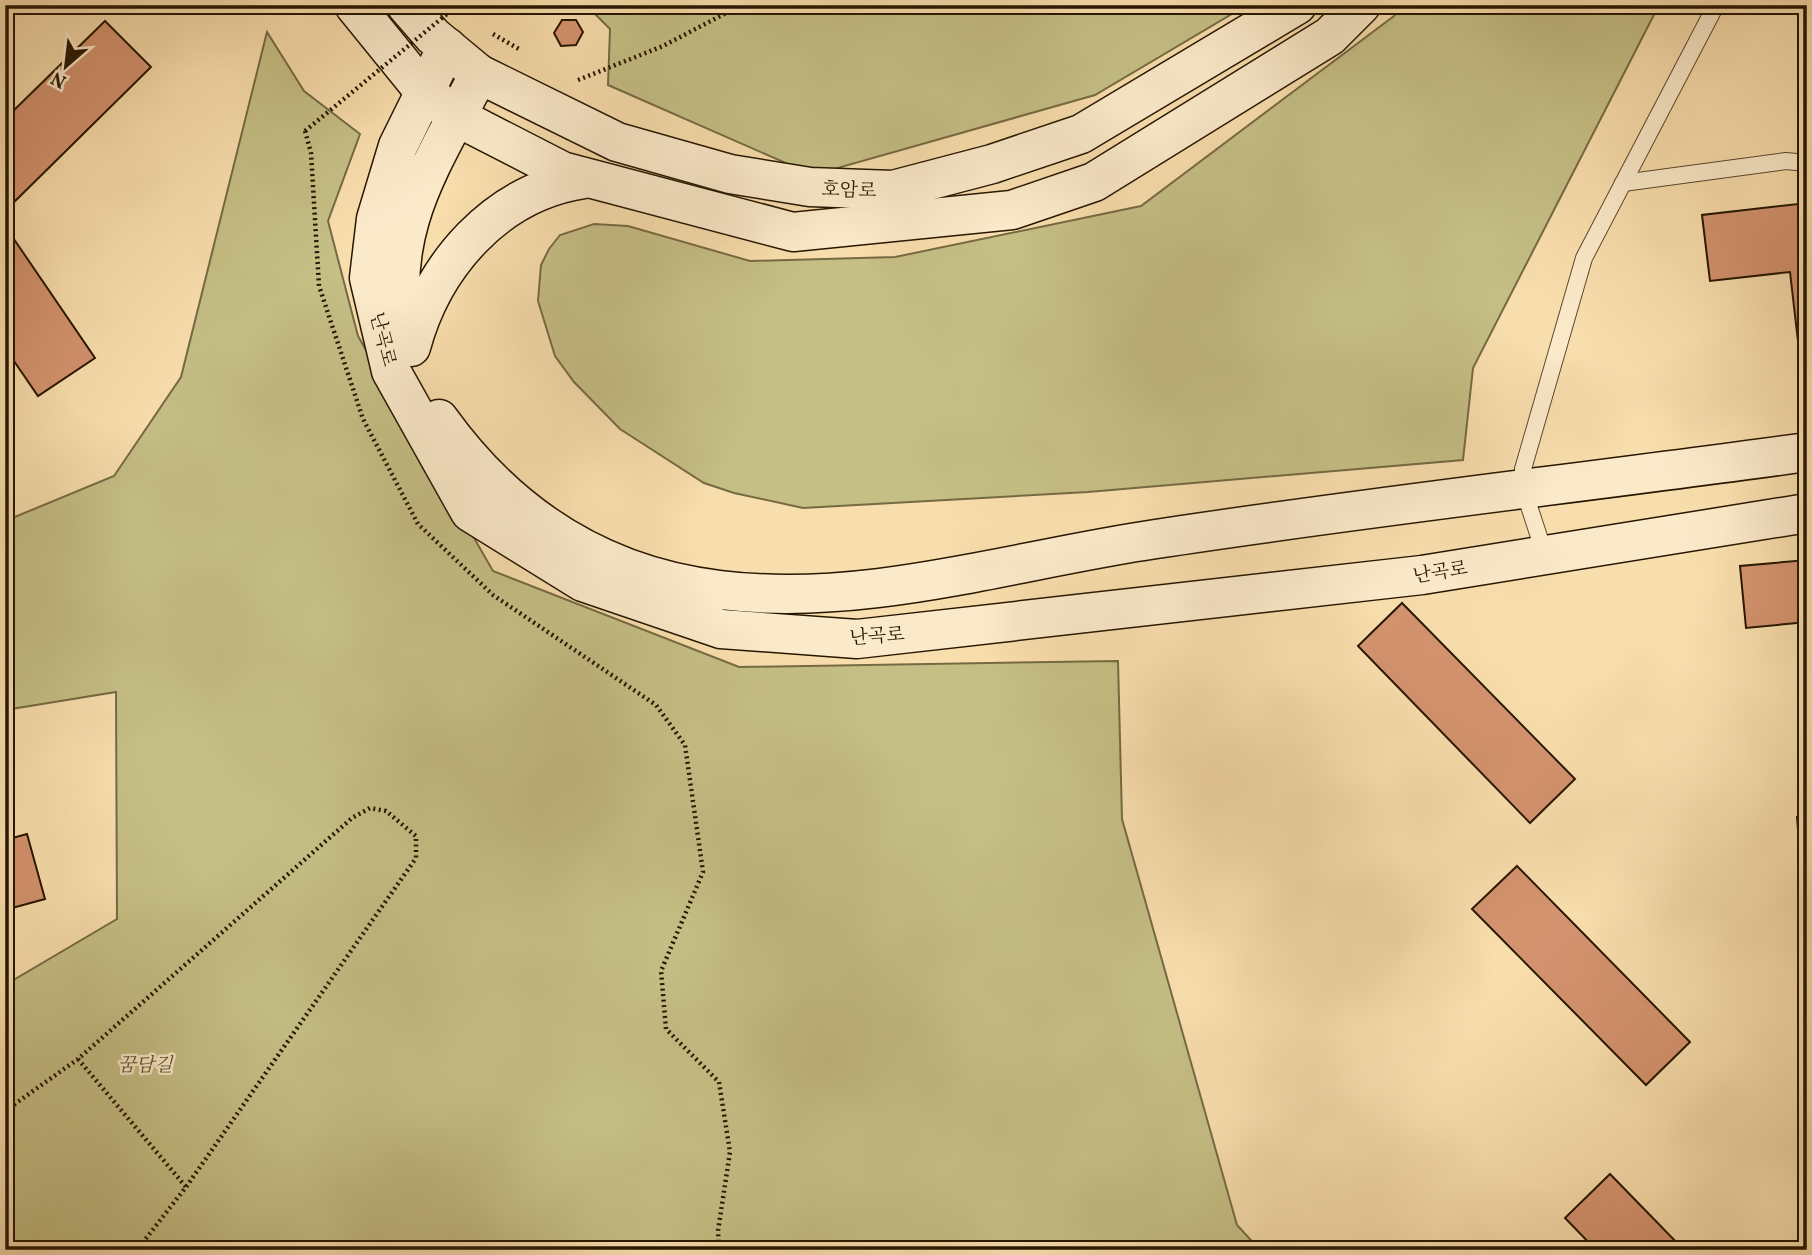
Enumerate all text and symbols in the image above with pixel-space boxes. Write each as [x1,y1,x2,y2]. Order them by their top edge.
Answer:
north arrow [32,32,102,102]
text: N [47,64,71,94]
street label: 호암로 [821,177,877,205]
street label: 난곡로 [363,310,401,369]
street label: 난곡로 [1411,556,1470,590]
street label: 난곡로 [849,622,906,652]
park label: 꿈담길 [117,1053,174,1079]

